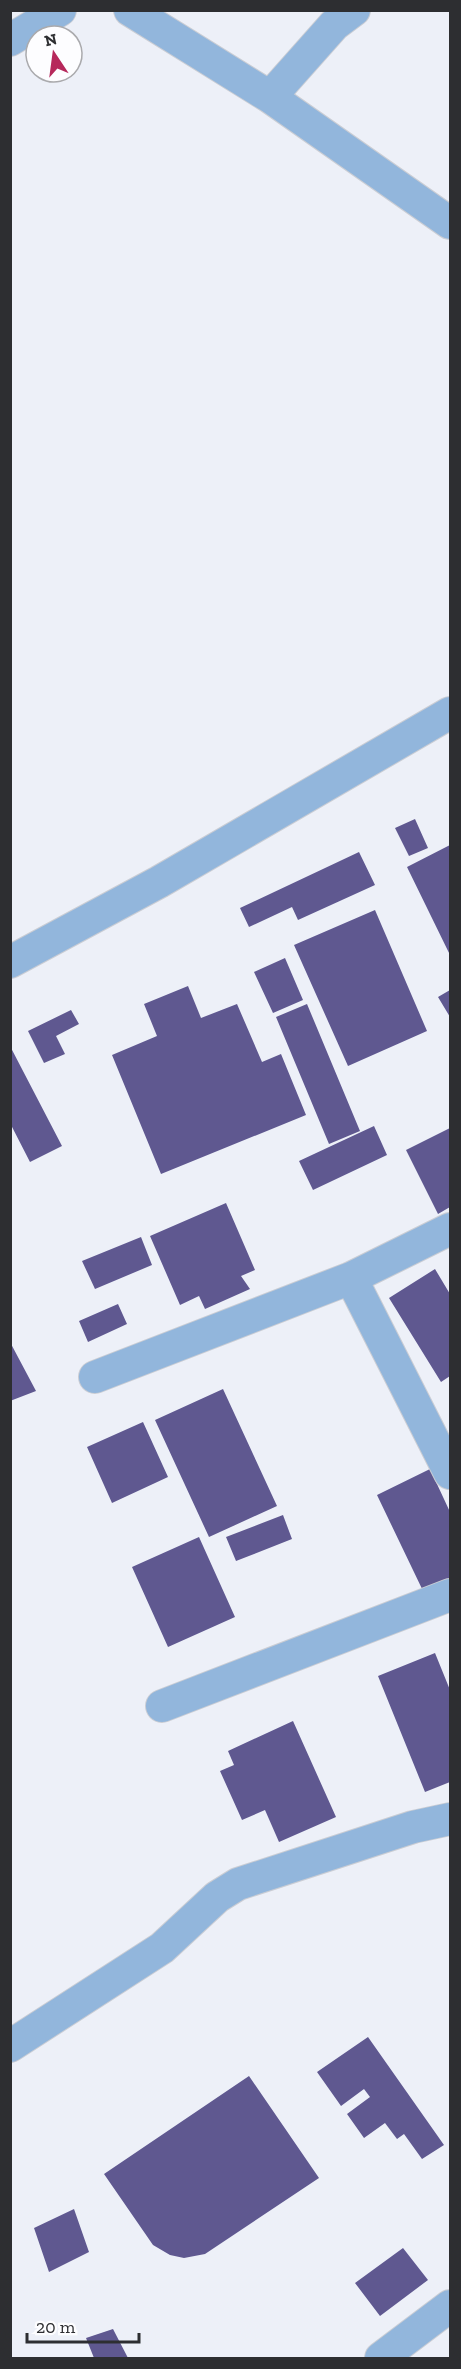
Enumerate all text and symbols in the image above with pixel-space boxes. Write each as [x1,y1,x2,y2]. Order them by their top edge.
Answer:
north arrow [24,24,84,84]
text: N [43,29,59,50]
scale bar [27,2306,140,2344]
text: 20 m [36,2316,76,2338]

